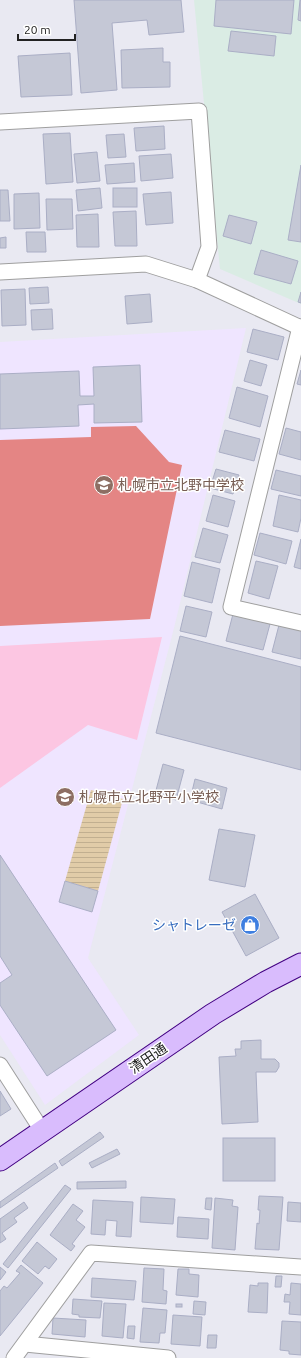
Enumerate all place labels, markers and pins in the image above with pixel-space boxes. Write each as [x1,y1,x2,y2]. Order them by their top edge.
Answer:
school or university icon: 札幌市立北野中学校 [93,474,115,496]
place label: 札幌市立北野中学校 [118,477,244,493]
school or university icon: 札幌市立北野平小学校 [54,786,76,808]
place label: 札幌市立北野平小学校 [79,789,219,805]
shop icon: シャトレーゼ [239,914,261,936]
place label: シャトレーゼ [152,917,236,933]

